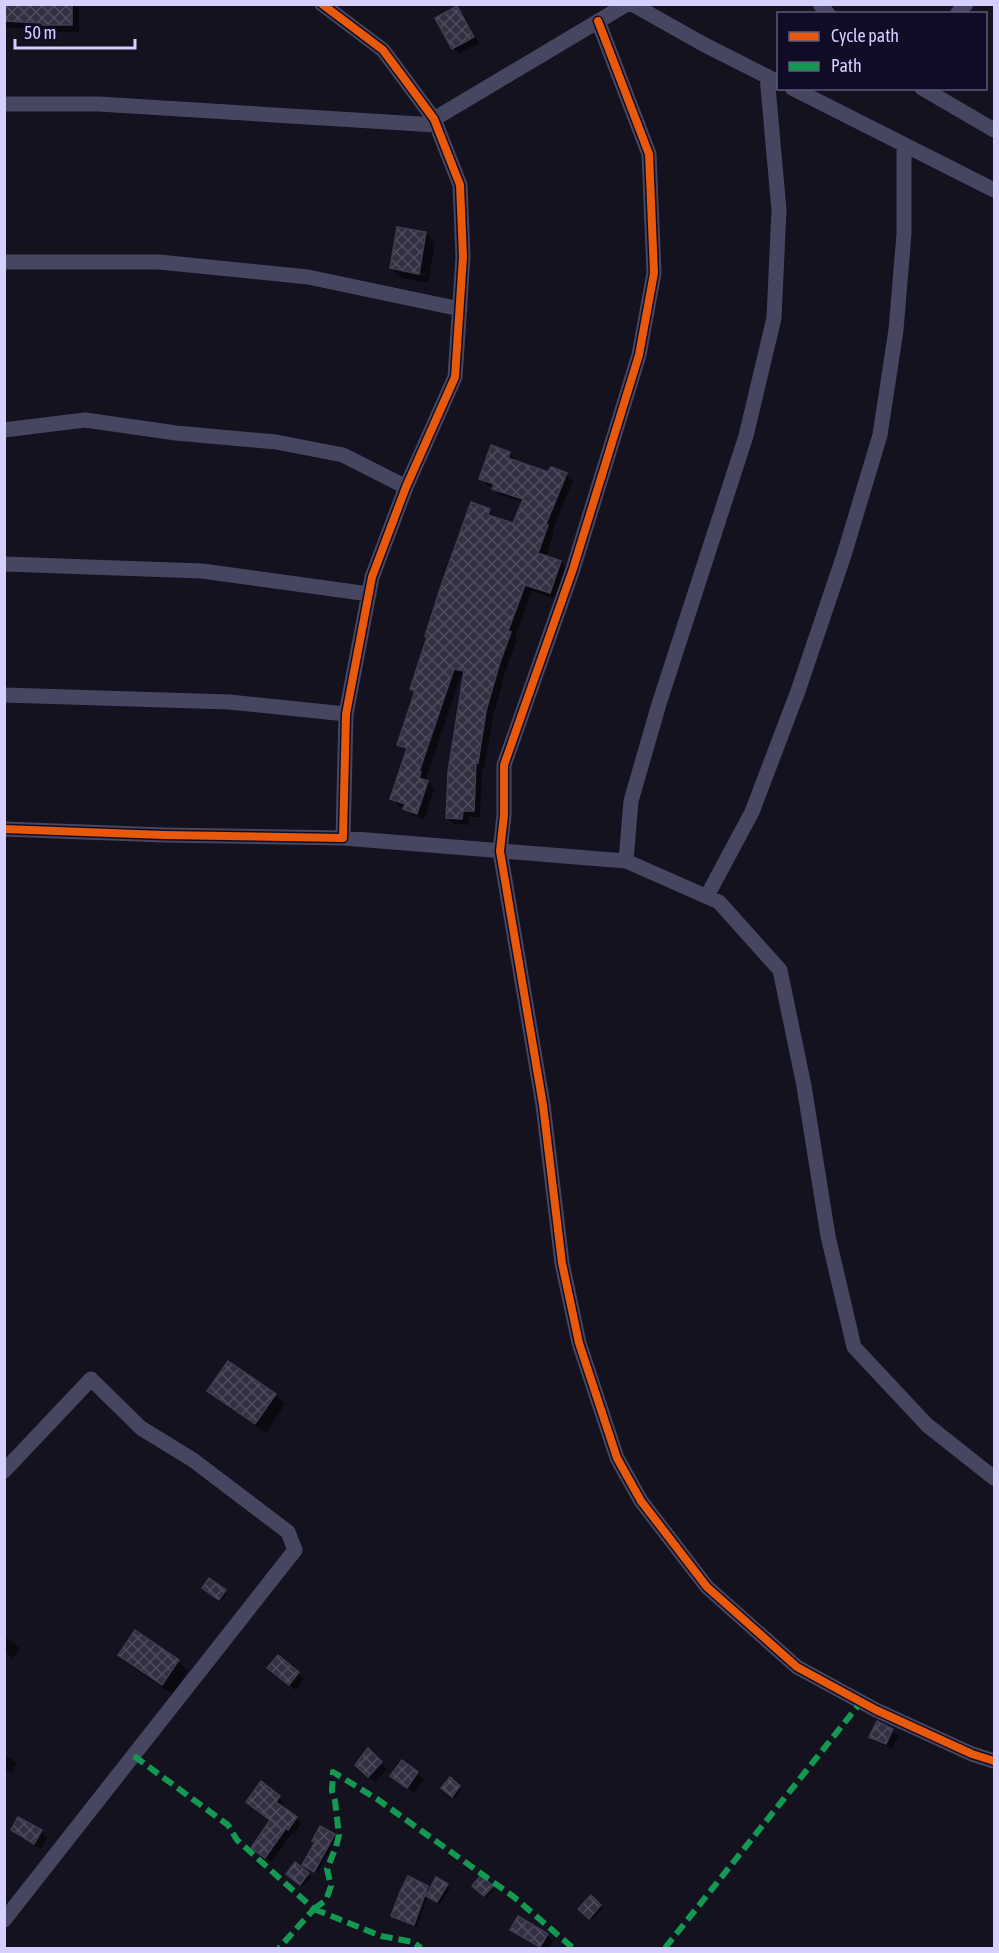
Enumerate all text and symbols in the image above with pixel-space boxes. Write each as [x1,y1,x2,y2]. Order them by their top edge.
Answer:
scale bar [15,12,135,50]
legend [777,12,987,90]
text: 50 m [24,22,56,43]
text: Cycle path [831,25,899,46]
text: Path [831,55,862,76]

